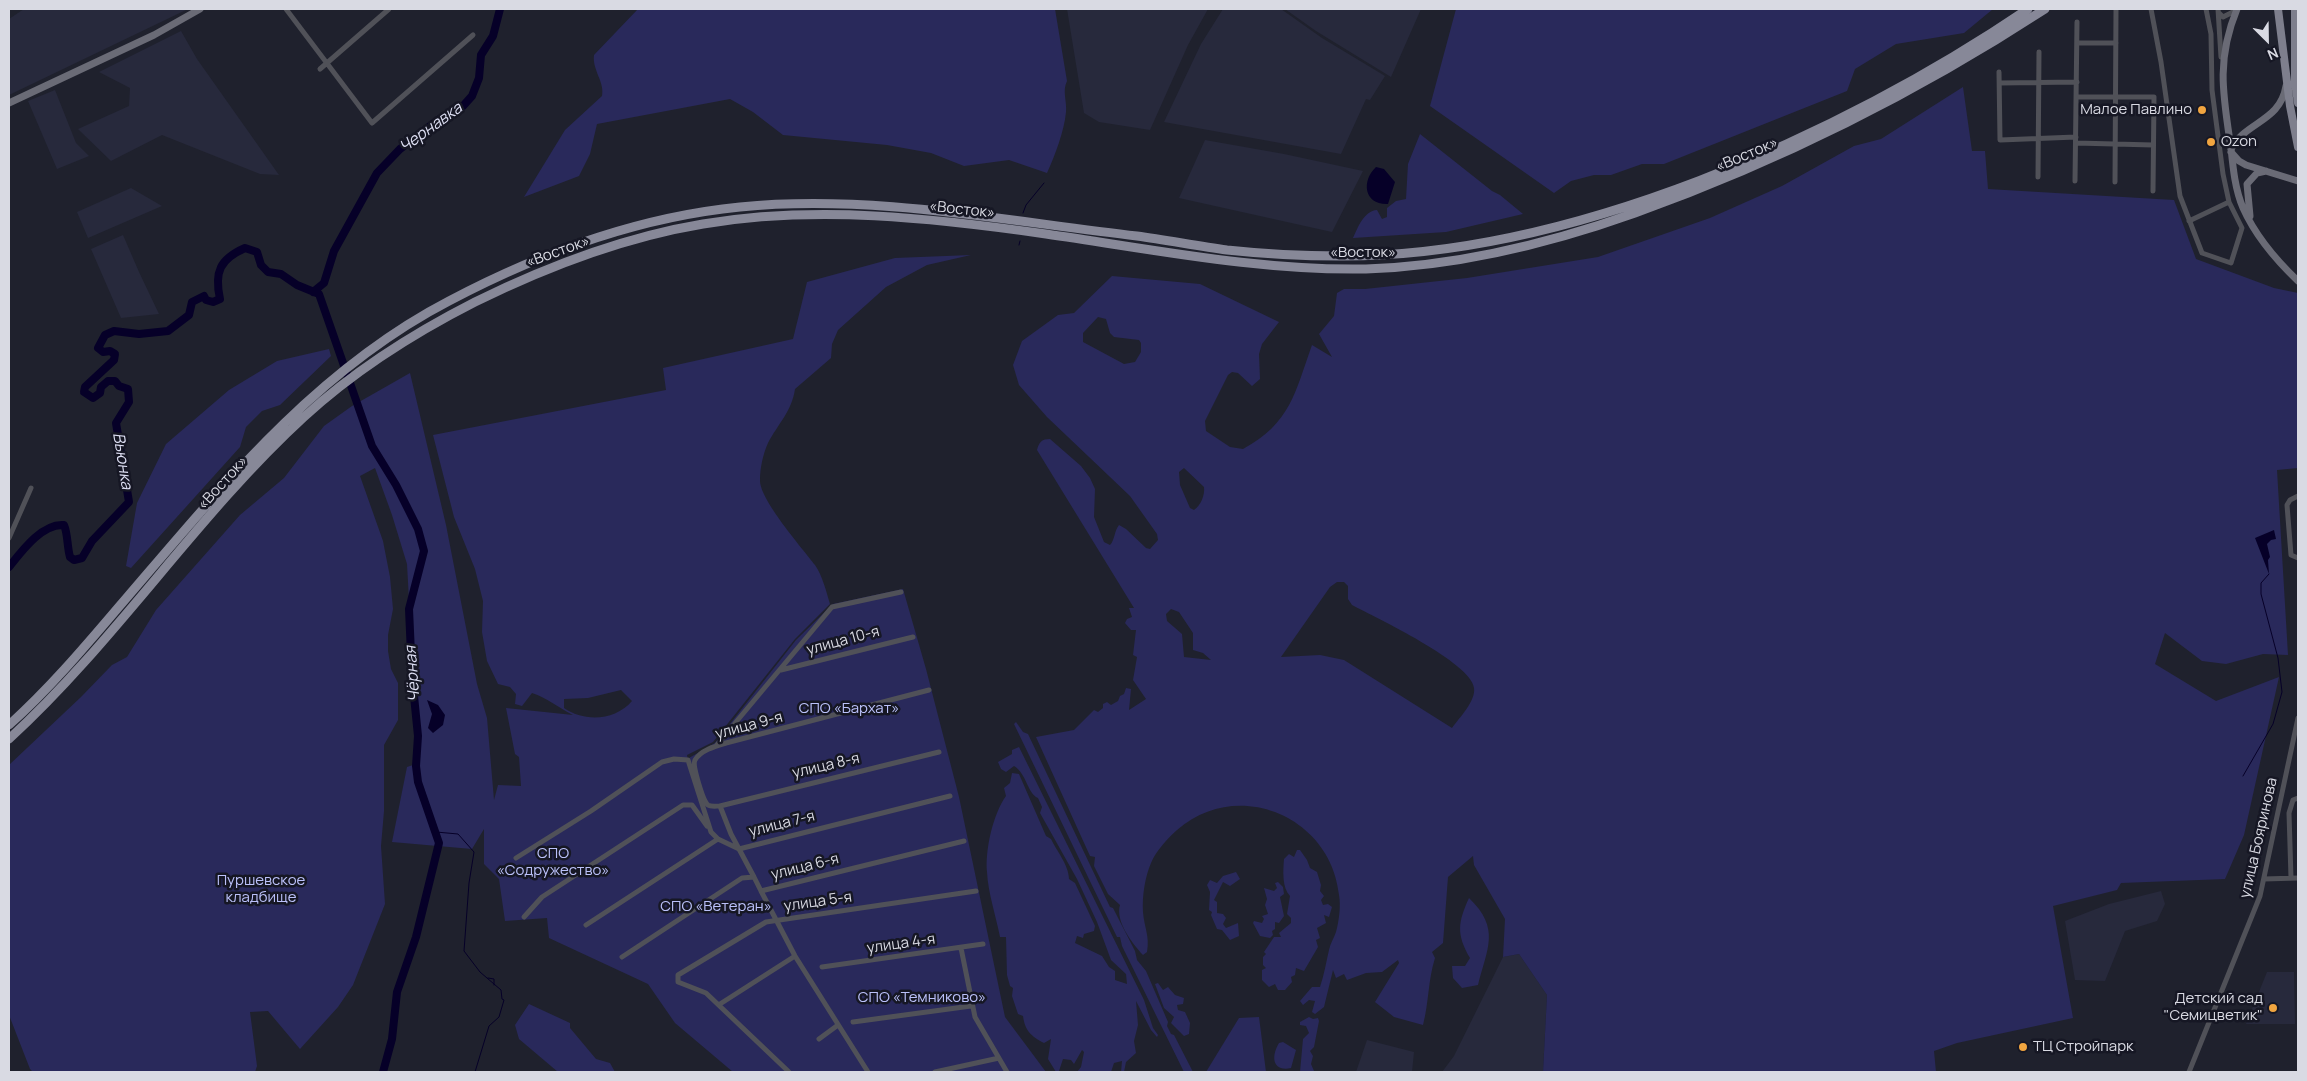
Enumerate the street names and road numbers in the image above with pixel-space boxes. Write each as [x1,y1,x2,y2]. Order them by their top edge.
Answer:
street label: «Восток» [1713,134,1781,176]
street label: «Восток» [928,198,996,222]
street label: «Восток» [524,232,592,272]
street label: «Восток» [1330,244,1396,262]
street label: «Восток» [194,452,252,514]
street label: улица 10-я [804,623,882,659]
street label: улица 9-я [713,708,785,744]
street label: улица 8-я [791,750,861,782]
street label: улица Бояринова [2236,776,2282,900]
street label: улица 7-я [747,807,817,841]
street label: улица 6-я [769,850,841,884]
street label: улица 5-я [783,888,853,916]
street label: улица 4-я [866,930,936,958]

